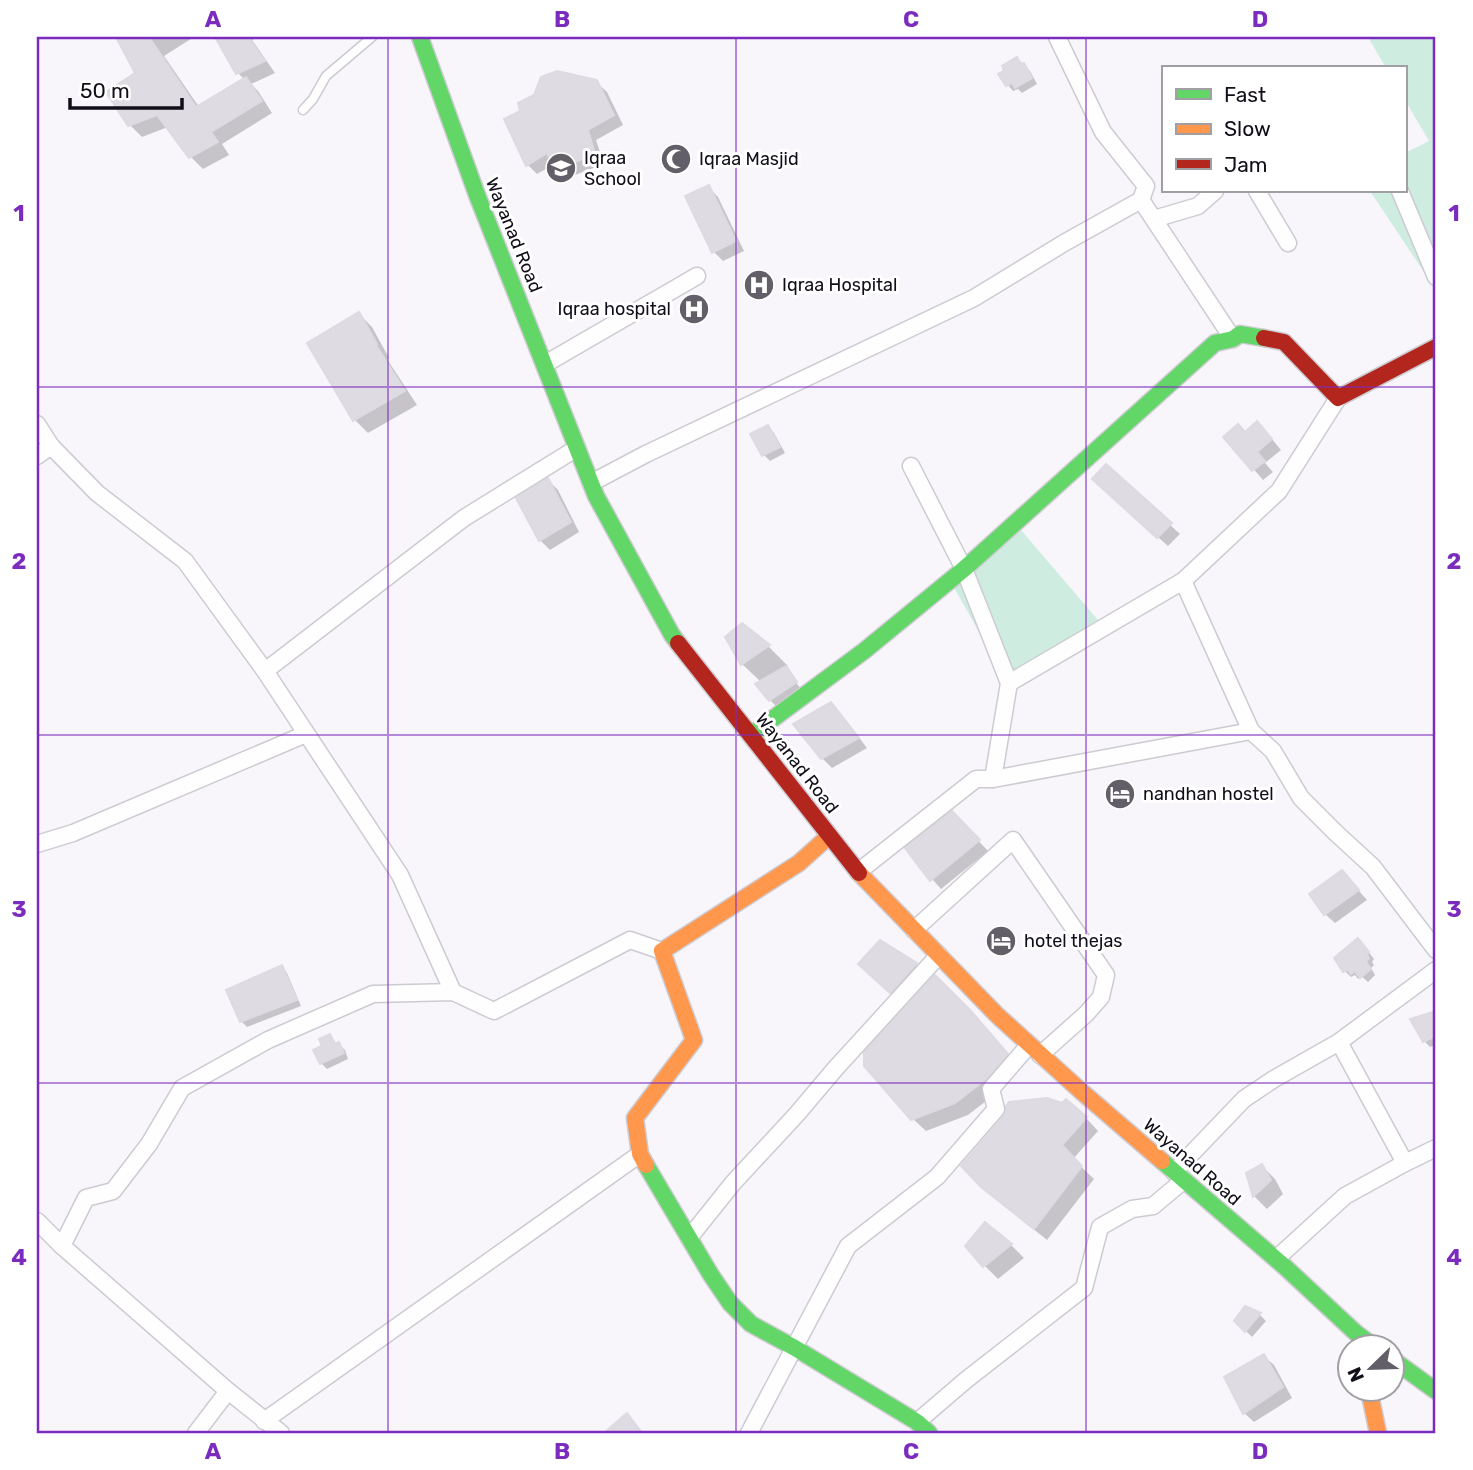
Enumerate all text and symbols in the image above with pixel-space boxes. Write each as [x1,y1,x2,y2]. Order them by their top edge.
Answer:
text: A [205,5,222,33]
text: B [554,5,570,33]
text: C [903,5,919,33]
text: D [1252,5,1268,33]
scale bar [70,66,182,110]
legend [1162,66,1406,192]
text: 50 m [80,78,130,103]
text: Fast [1224,82,1266,107]
text: Slow [1224,116,1271,141]
mosque icon: Iqraa Masjid [659,142,693,176]
place label: Iqraa School [584,147,641,190]
place label: Iqraa Masjid [699,148,799,170]
school or university icon: Iqraa School [544,151,578,185]
text: Jam [1224,152,1268,177]
street label: Wayanad Road [481,174,547,296]
text: 1 [13,199,25,227]
text: 1 [1448,199,1460,227]
hospital icon: Iqraa Hospital [742,268,776,302]
place label: Iqraa Hospital [782,274,897,296]
hospital icon: Iqraa hospital [677,292,711,326]
place label: Iqraa hospital [557,298,671,320]
text: 2 [12,547,26,575]
text: 2 [1447,547,1461,575]
street label: Wayanad Road [751,708,843,818]
hotel icon: nandhan hostel [1103,777,1137,811]
place label: nandhan hostel [1143,783,1274,805]
text: 3 [11,895,27,923]
text: 3 [1446,895,1462,923]
hotel icon: hotel thejas [984,924,1018,958]
place label: hotel thejas [1024,930,1123,952]
street label: Wayanad Road [1139,1114,1245,1210]
text: 4 [11,1243,27,1271]
text: 4 [1446,1243,1462,1271]
north arrow [1336,1334,1406,1404]
text: N [1343,1364,1369,1385]
text: A [205,1437,222,1465]
text: B [554,1437,570,1465]
text: C [903,1437,919,1465]
text: D [1252,1437,1268,1465]

